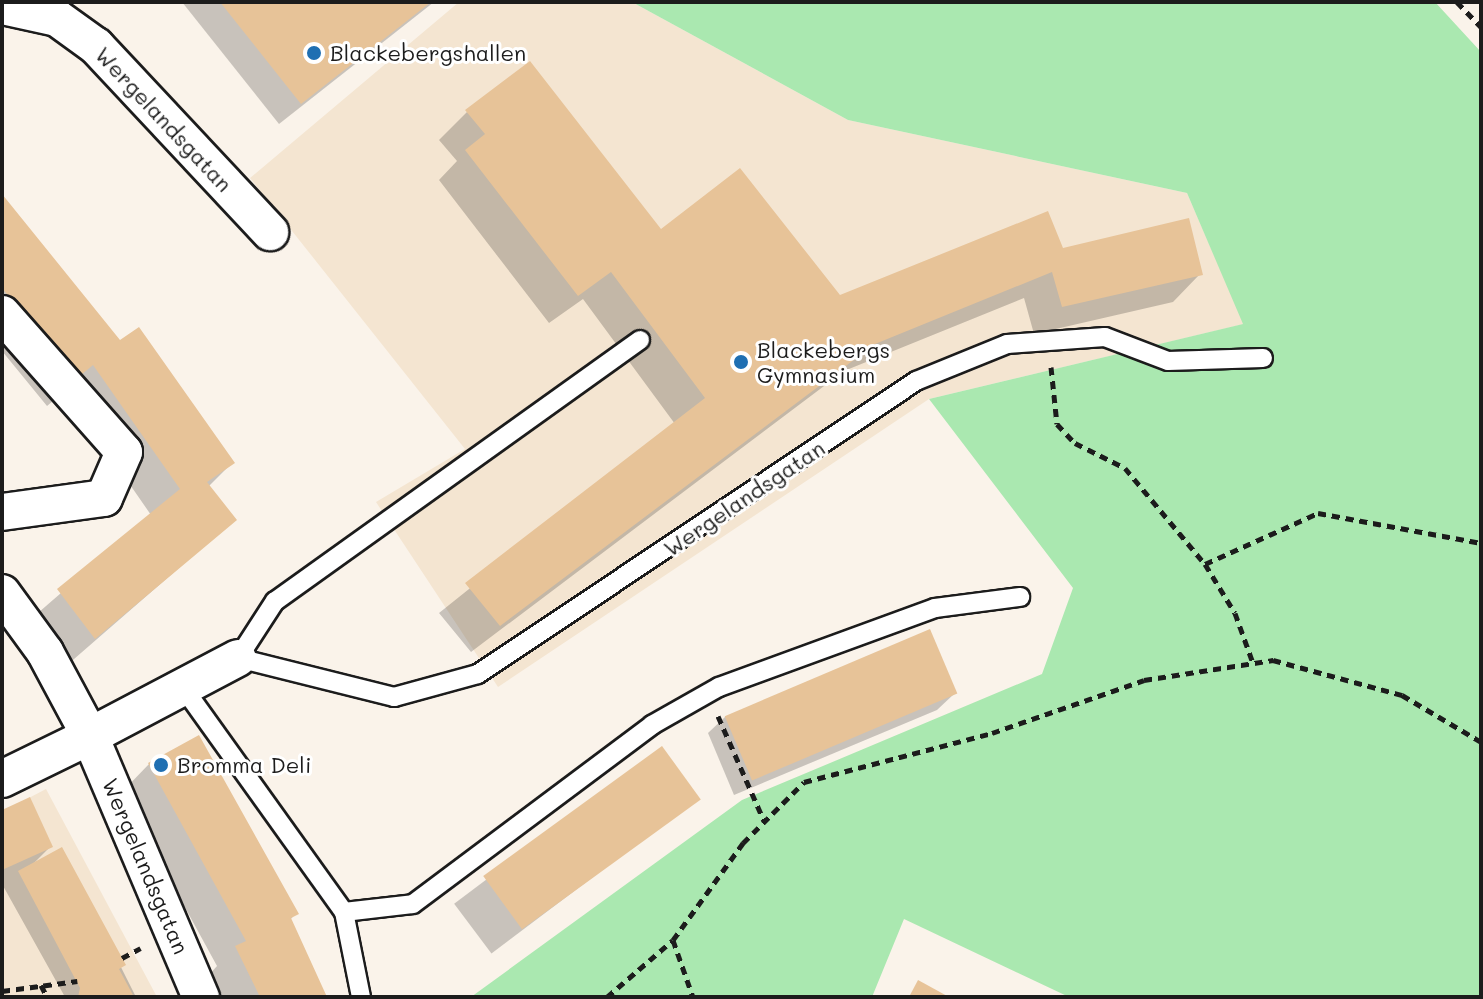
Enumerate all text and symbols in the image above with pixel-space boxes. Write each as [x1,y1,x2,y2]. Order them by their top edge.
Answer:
place label: Blackebergshallen [330,40,526,66]
street label: Wergelandsgatan [90,41,238,197]
marker: Blackebergshallen [305,44,323,62]
place label: Blackebergs Gymnasium [757,336,890,388]
marker: Blackebergs Gymnasium [732,353,750,371]
street label: Wergelandsgatan [659,434,829,562]
place label: Bromma Deli [177,752,312,778]
marker: Bromma Deli [152,756,170,774]
street label: Wergelandsgatan [97,774,195,958]

